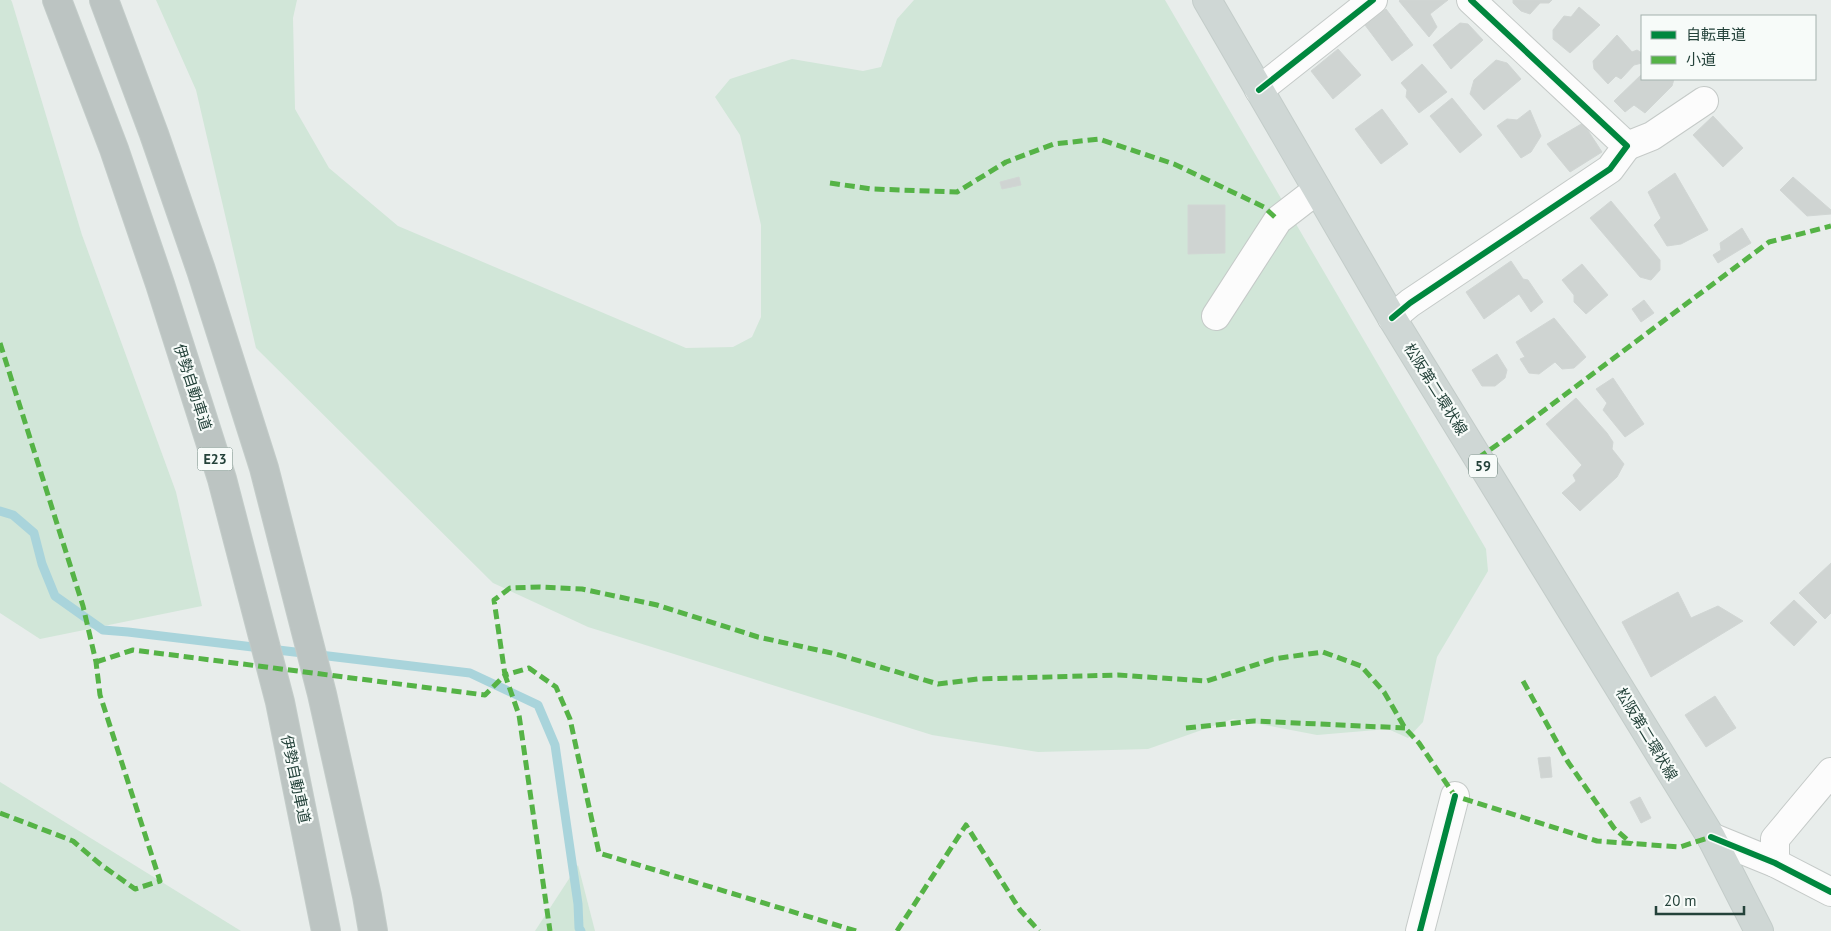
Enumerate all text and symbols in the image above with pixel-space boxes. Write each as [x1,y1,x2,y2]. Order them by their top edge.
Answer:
legend [1641,15,1816,80]
text: 自転車道 [1686,25,1746,44]
text: 小道 [1686,50,1716,69]
street label: 松阪第二環状線 [1400,339,1472,439]
street label: 伊勢自動車道 [170,341,216,433]
road number: E23 [198,448,232,470]
road number: 59 [1469,454,1497,478]
street label: 松阪第二環状線 [1612,684,1682,784]
street label: 伊勢自動車道 [277,733,315,825]
scale bar [1656,884,1744,916]
text: 20 m [1664,891,1697,910]

